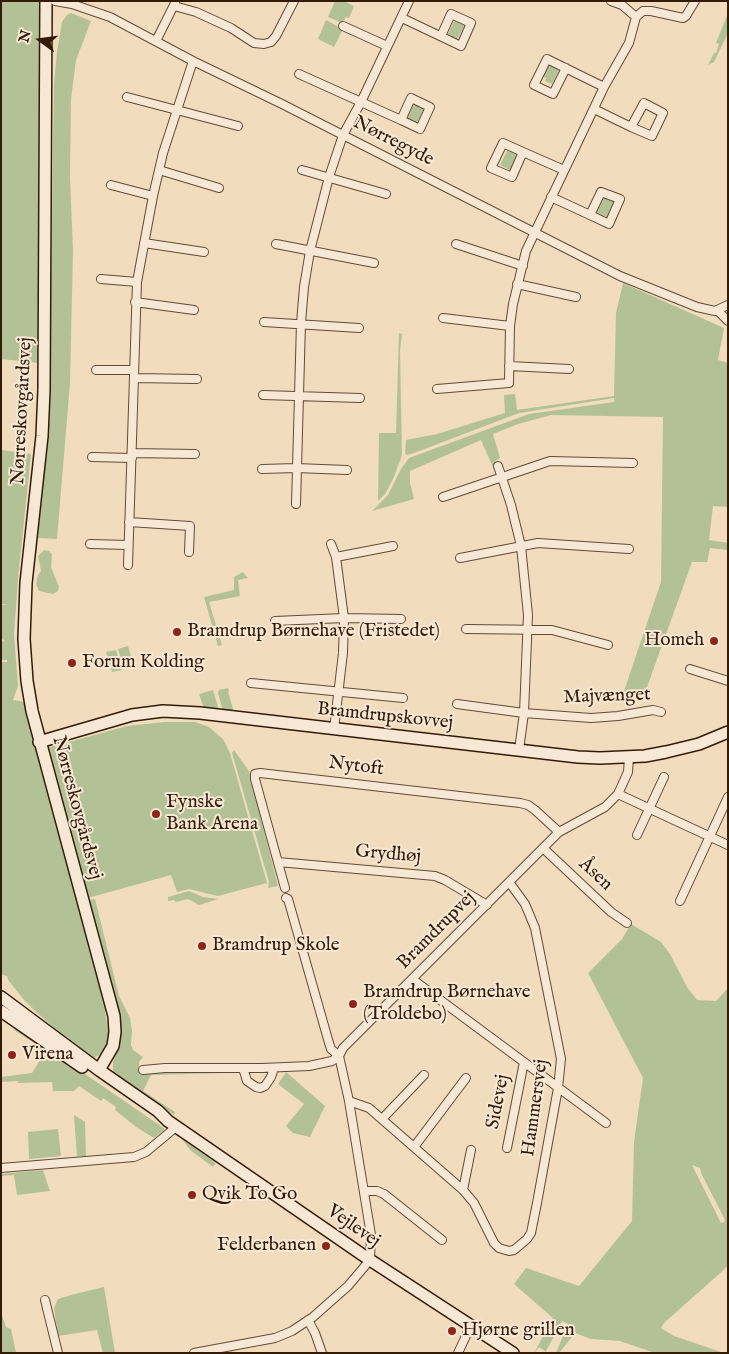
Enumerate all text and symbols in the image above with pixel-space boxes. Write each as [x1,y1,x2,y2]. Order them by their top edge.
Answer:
north arrow [15,15,65,65]
text: N [15,28,36,44]
street label: Nørregyde [349,112,437,172]
street label: Nørreskovgårdsvej [8,337,38,485]
place label: Bramdrup Børnehave (Fristedet) [187,621,440,643]
marker: Bramdrup Børnehave (Fristedet) [171,626,183,638]
place label: Homeh [644,630,704,652]
marker: Homeh [708,635,720,647]
place label: Forum Kolding [82,652,204,674]
marker: Forum Kolding [66,657,78,669]
street label: Majvænget [563,684,651,710]
street label: Bramdrupskovvej [316,699,454,735]
street label: Nørreskovgårdsvej [46,734,106,882]
street label: Nytoft [327,752,385,782]
place label: Fynske Bank Arena [166,792,258,836]
marker: Fynske Bank Arena [150,808,162,820]
street label: Grydhøj [354,841,422,869]
street label: Åsen [573,854,617,896]
street label: Bramdrupvej [393,887,481,975]
place label: Bramdrup Skole [212,935,340,957]
marker: Bramdrup Skole [196,940,208,952]
place label: Bramdrup Børnehave (Troldebo) [363,982,531,1026]
marker: Bramdrup Børnehave (Troldebo) [347,998,359,1010]
place label: Virena [22,1044,74,1066]
marker: Virena [6,1049,18,1061]
street label: Hammersvej [518,1058,554,1158]
street label: Sidevej [483,1073,515,1131]
place label: Qvik To Go [202,1184,297,1206]
marker: Qvik To Go [186,1189,198,1201]
street label: Vejlevej [322,1200,384,1254]
place label: Felderbanen [217,1235,316,1257]
marker: Felderbanen [320,1240,332,1252]
place label: Hjørne grillen [462,1320,575,1342]
marker: Hjørne grillen [446,1325,458,1337]

